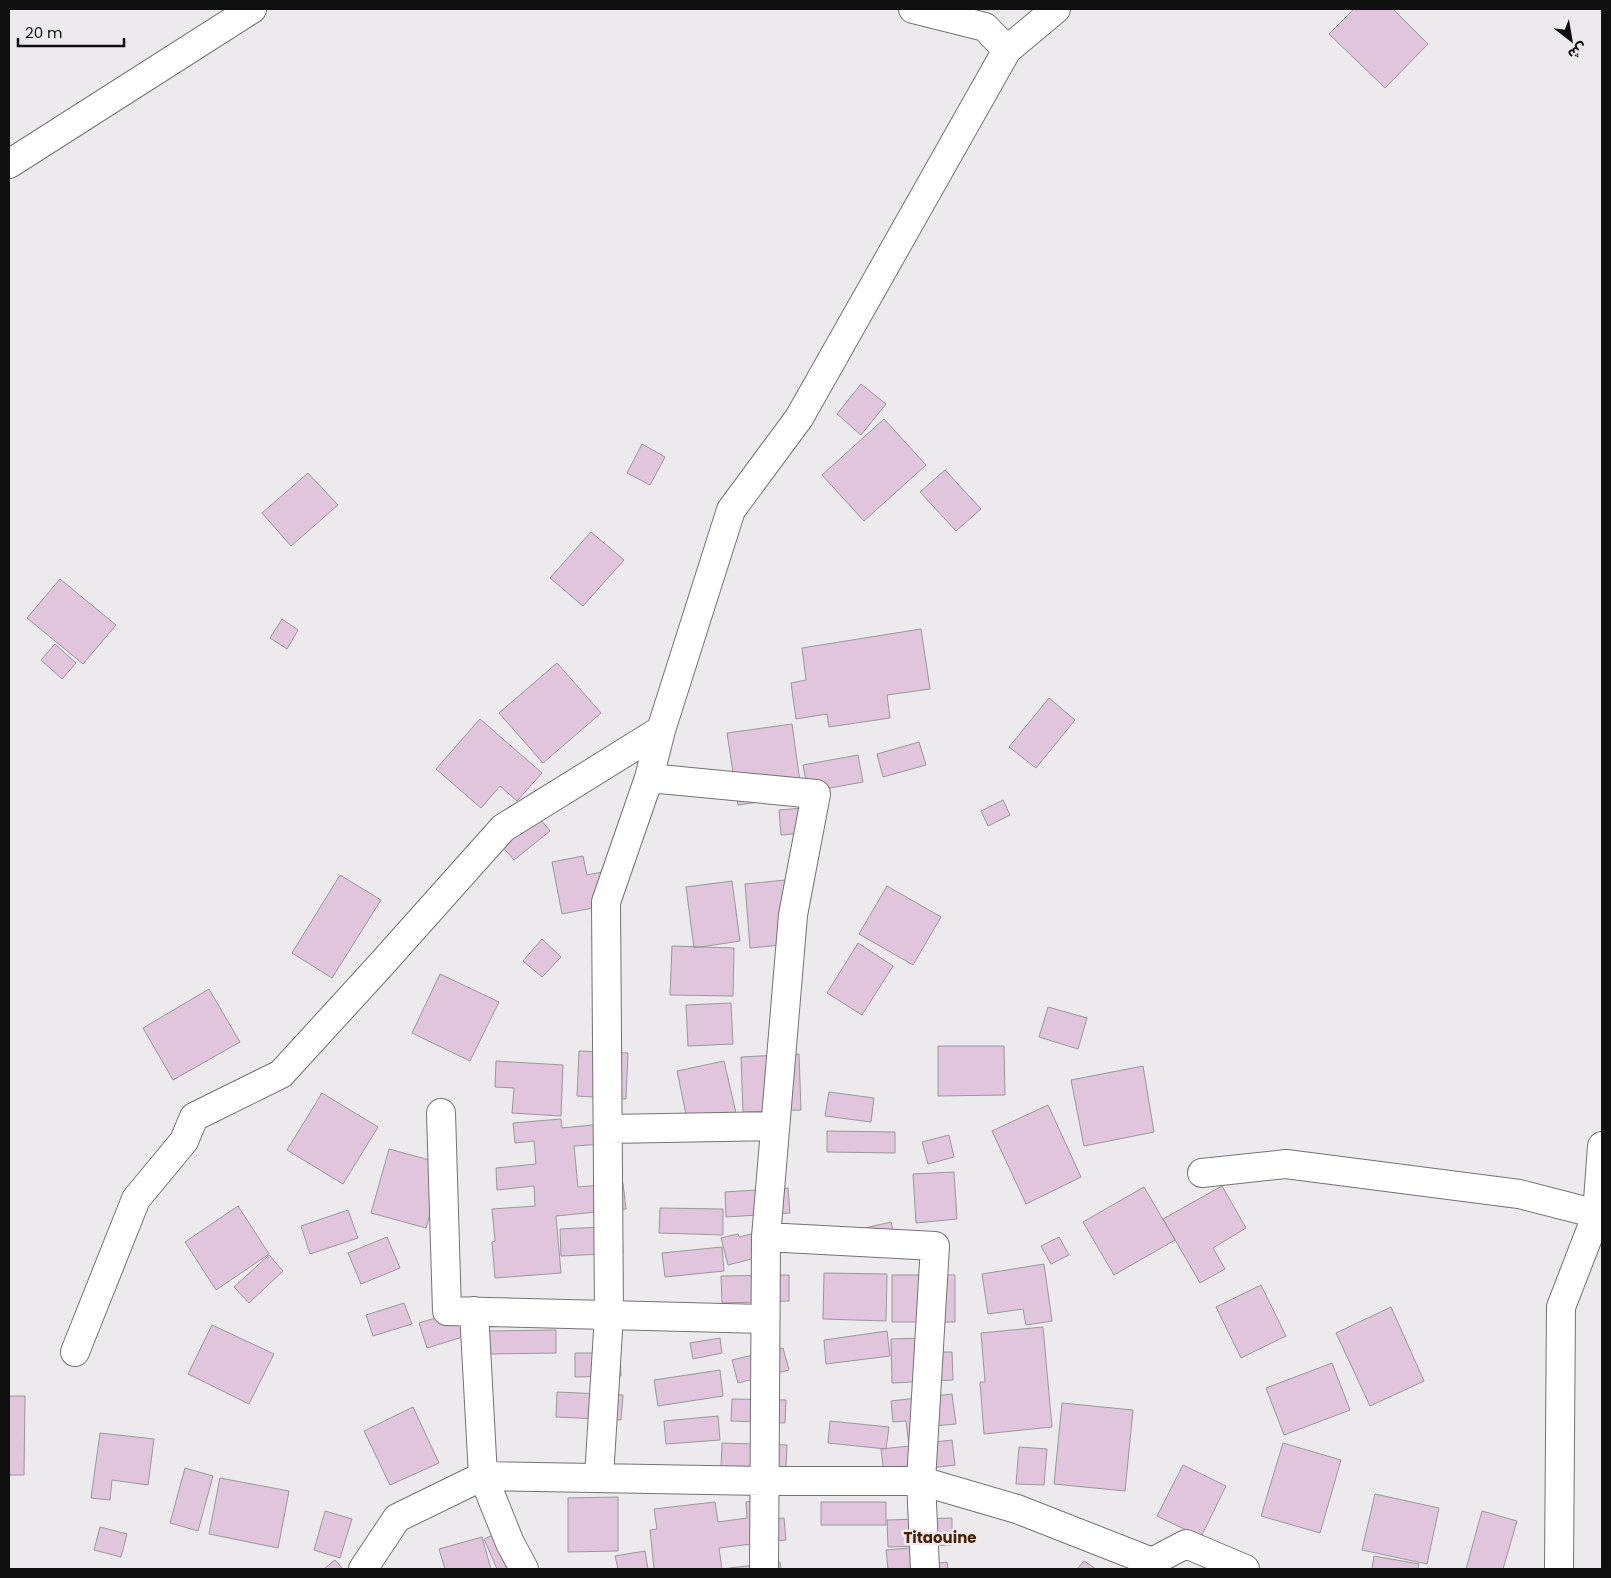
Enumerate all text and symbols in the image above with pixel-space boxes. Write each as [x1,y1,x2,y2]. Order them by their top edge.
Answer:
scale bar [18,15,124,47]
north arrow [1546,15,1596,65]
text: 20 m [25,22,63,43]
text: ش [1564,38,1591,65]
district label: Titaouine [903,1527,977,1548]

